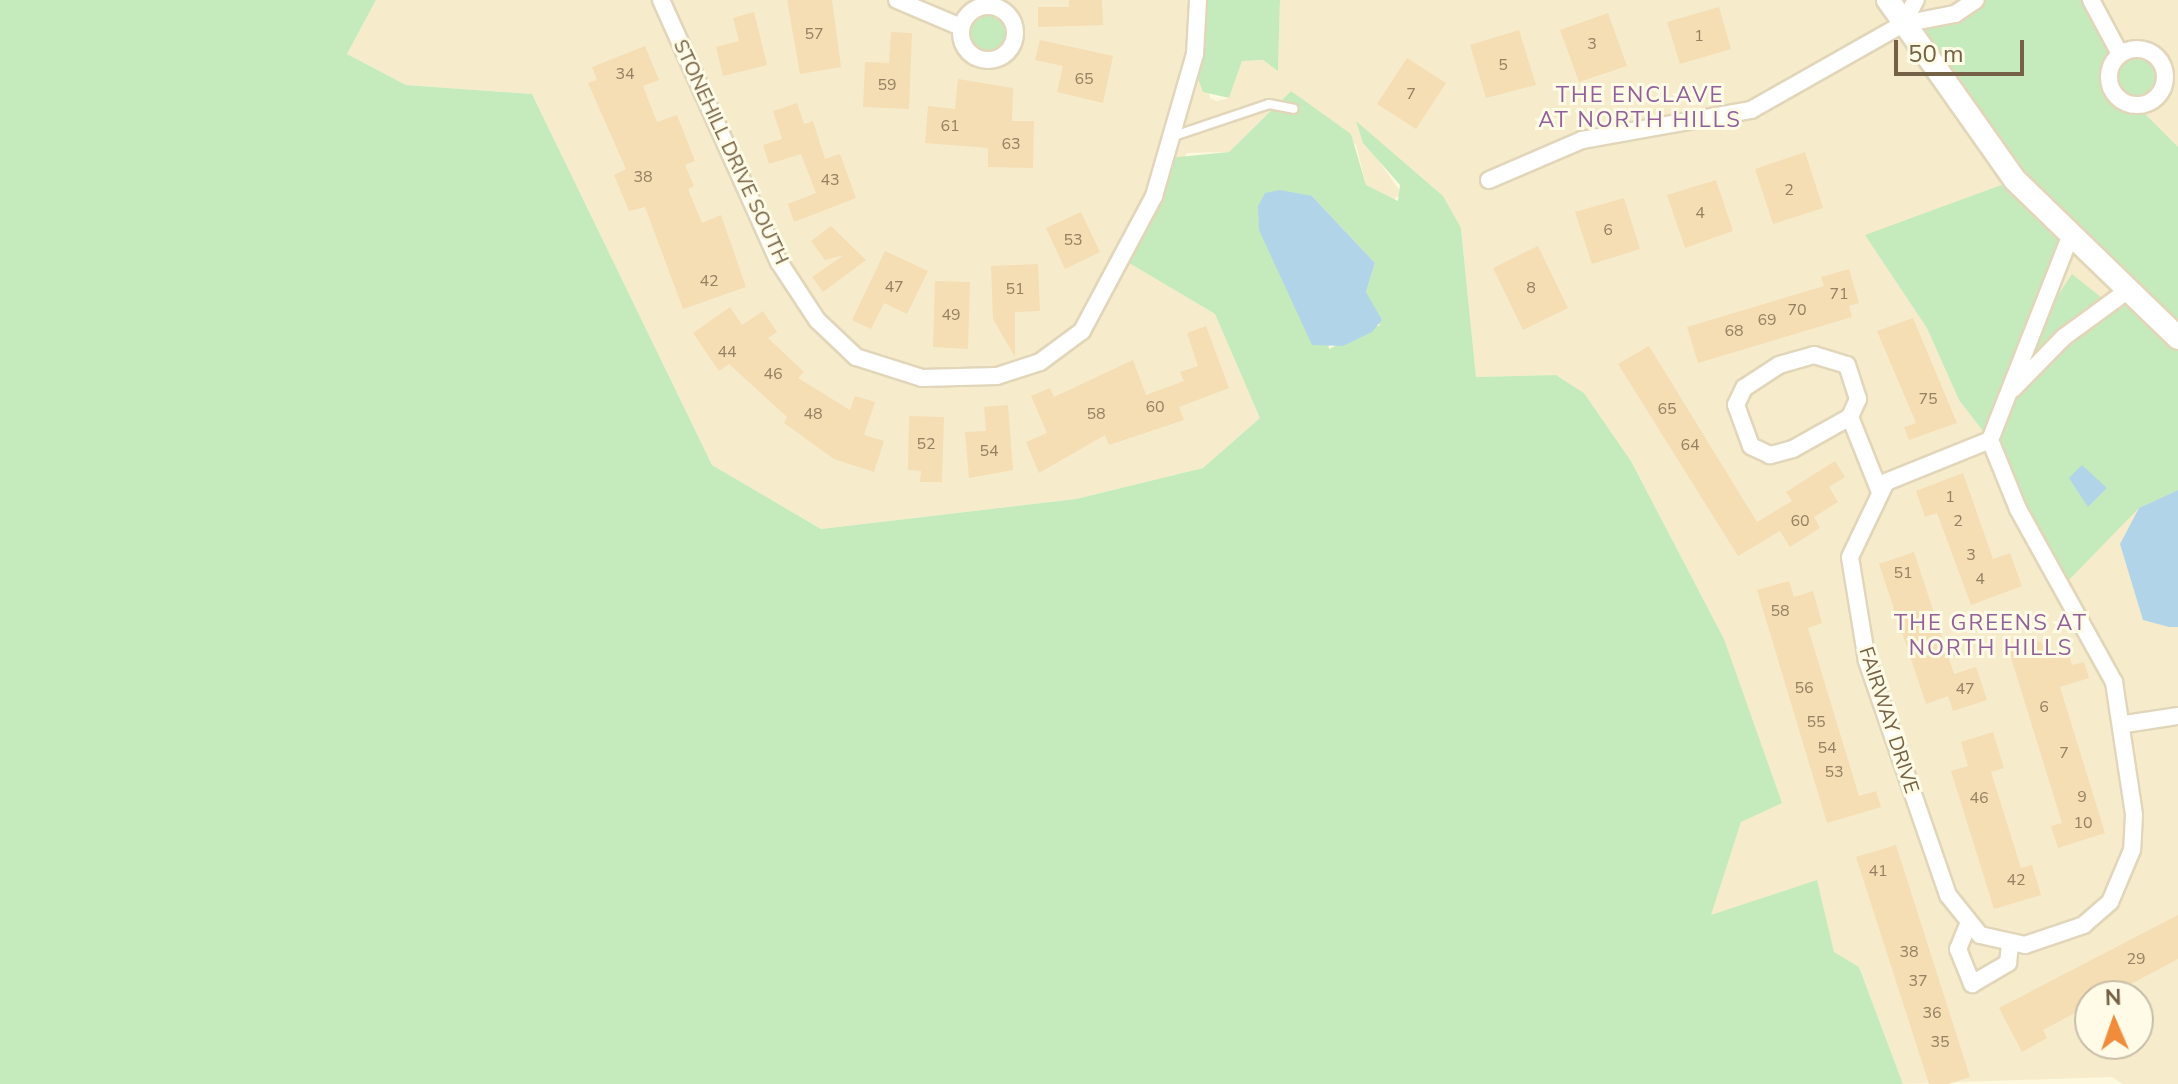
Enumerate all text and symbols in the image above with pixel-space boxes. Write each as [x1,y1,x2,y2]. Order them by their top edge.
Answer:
house number: 57 [804,24,824,44]
scale bar [1898,24,2028,74]
house number: 1 [1694,26,1704,46]
house number: 3 [1587,34,1597,54]
street label: STONEHILL DRIVE SOUTH [668,36,794,268]
text: 50 m [1908,38,1964,70]
house number: 5 [1498,55,1508,75]
house number: 34 [615,64,635,84]
house number: 65 [1074,69,1094,89]
house number: 59 [877,75,897,95]
district label: THE ENCLAVE AT NORTH HILLS [1538,82,1742,134]
house number: 7 [1406,84,1416,104]
house number: 61 [940,116,960,136]
house number: 63 [1001,134,1021,154]
house number: 38 [633,167,653,187]
house number: 43 [820,170,840,190]
house number: 2 [1784,180,1794,200]
house number: 4 [1695,203,1705,223]
house number: 6 [1603,220,1613,240]
house number: 53 [1063,230,1083,250]
house number: 42 [699,271,719,291]
house number: 47 [884,277,904,297]
house number: 8 [1526,278,1536,298]
house number: 51 [1005,279,1025,299]
house number: 71 [1829,284,1849,304]
house number: 70 [1787,300,1807,320]
house number: 49 [941,305,961,325]
house number: 69 [1757,310,1777,330]
house number: 68 [1724,321,1744,341]
house number: 44 [717,342,737,362]
house number: 46 [763,364,783,384]
house number: 75 [1918,389,1938,409]
house number: 60 [1145,397,1165,417]
house number: 65 [1657,399,1677,419]
house number: 48 [803,404,823,424]
house number: 58 [1086,404,1106,424]
house number: 52 [916,434,936,454]
house number: 64 [1680,435,1700,455]
house number: 54 [979,441,999,461]
house number: 1 [1945,487,1955,507]
house number: 60 [1790,511,1810,531]
house number: 2 [1953,511,1963,531]
house number: 3 [1966,545,1976,565]
house number: 51 [1893,563,1913,583]
house number: 4 [1975,569,1985,589]
house number: 58 [1770,601,1790,621]
district label: THE GREENS AT NORTH HILLS [1894,610,2088,662]
street label: FAIRWAY DRIVE [1854,644,1924,796]
house number: 56 [1794,678,1814,698]
house number: 47 [1955,679,1975,699]
house number: 6 [2039,697,2049,717]
house number: 55 [1806,712,1826,732]
house number: 54 [1817,738,1837,758]
house number: 7 [2059,743,2069,763]
house number: 53 [1824,762,1844,782]
house number: 9 [2077,787,2087,807]
house number: 46 [1969,788,1989,808]
house number: 10 [2073,813,2093,833]
house number: 41 [1868,861,1888,881]
house number: 42 [2006,870,2026,890]
house number: 38 [1899,942,1919,962]
house number: 29 [2126,949,2146,969]
house number: 37 [1908,971,1928,991]
north arrow [2074,980,2154,1060]
text: N [2104,983,2122,1013]
house number: 36 [1922,1003,1942,1023]
house number: 35 [1930,1032,1950,1052]

